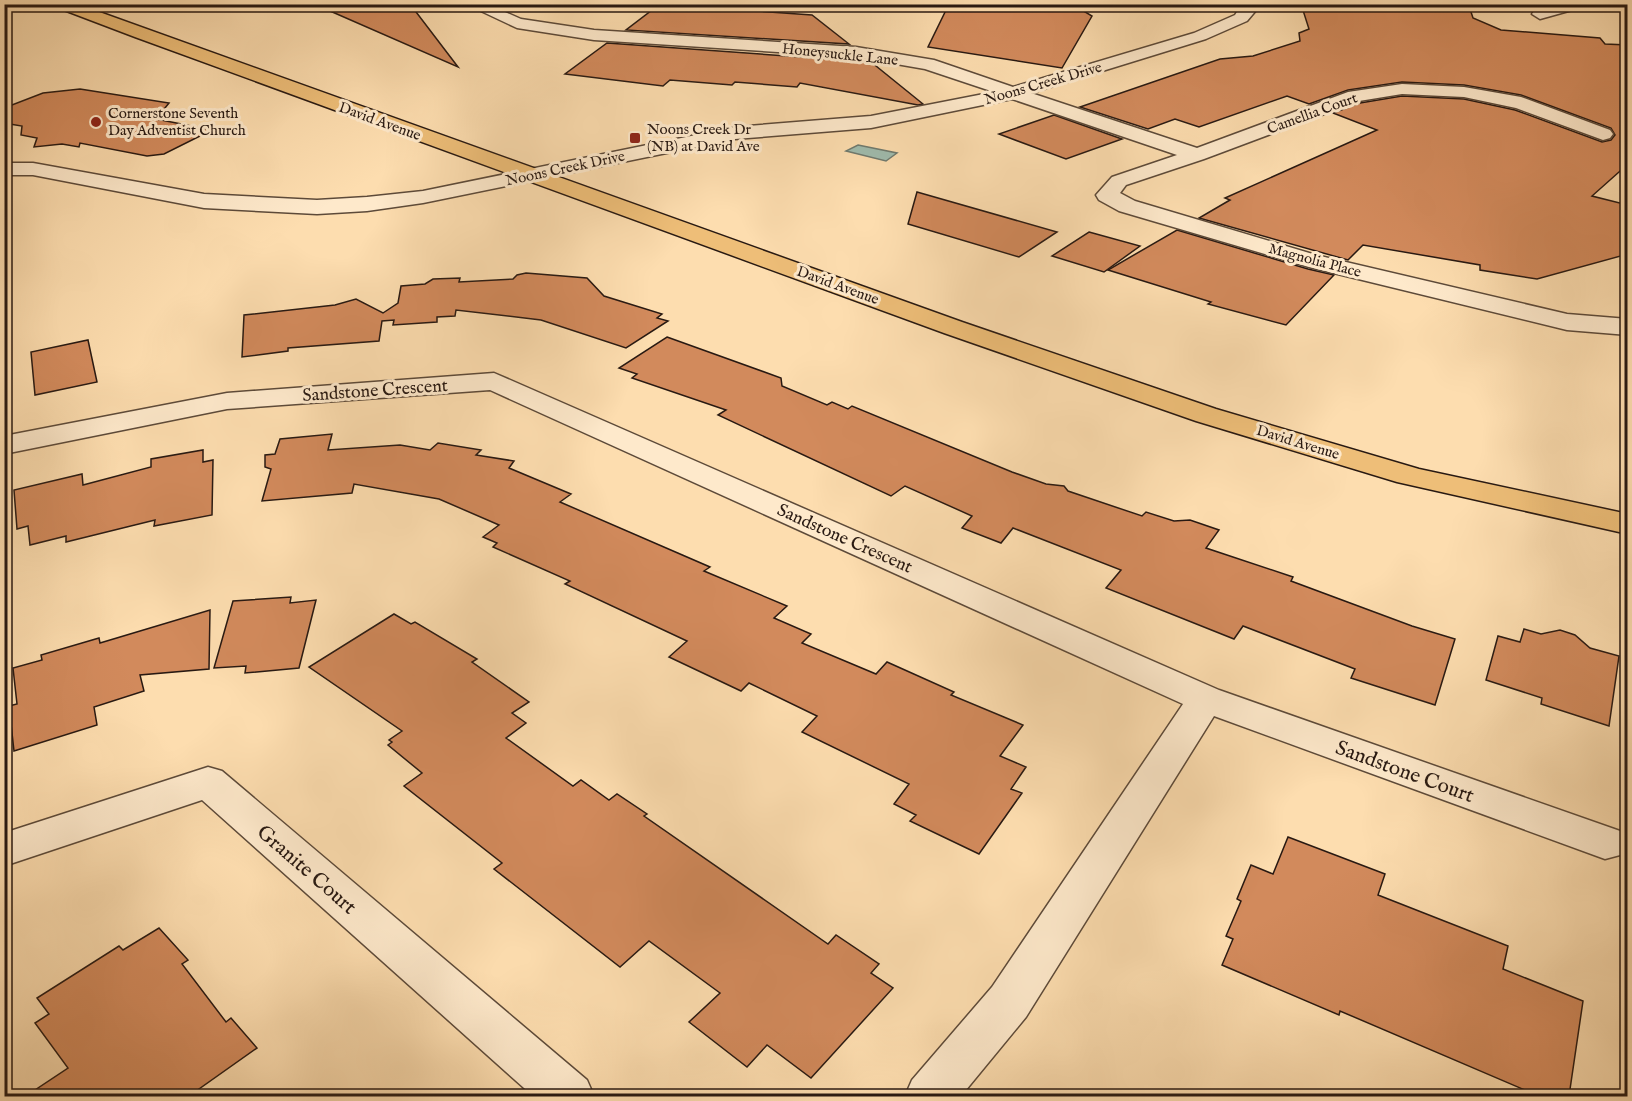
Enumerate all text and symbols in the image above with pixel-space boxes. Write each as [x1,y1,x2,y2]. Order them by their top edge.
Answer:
street label: Honeysuckle Lane [781,39,899,70]
street label: Noons Creek Drive [982,58,1104,109]
street label: Camellia Court [1264,88,1360,139]
street label: David Avenue [336,98,424,145]
place label: Cornerstone Seventh Day Adventist Church [108,104,246,140]
marker: Cornerstone Seventh Day Adventist Church [89,115,103,129]
place label: Noons Creek Dr (NB) at David Ave [647,120,760,156]
marker: Noons Creek Dr (NB) at David Ave [628,131,642,145]
street label: Noons Creek Drive [504,147,627,190]
street label: Magnolia Place [1266,239,1363,282]
street label: David Avenue [794,262,882,309]
street label: Sandstone Crescent [302,375,449,408]
street label: David Avenue [1254,421,1342,464]
street label: Sandstone Crescent [773,499,916,580]
street label: Sandstone Court [1332,735,1477,810]
street label: Granite Court [250,819,362,921]

